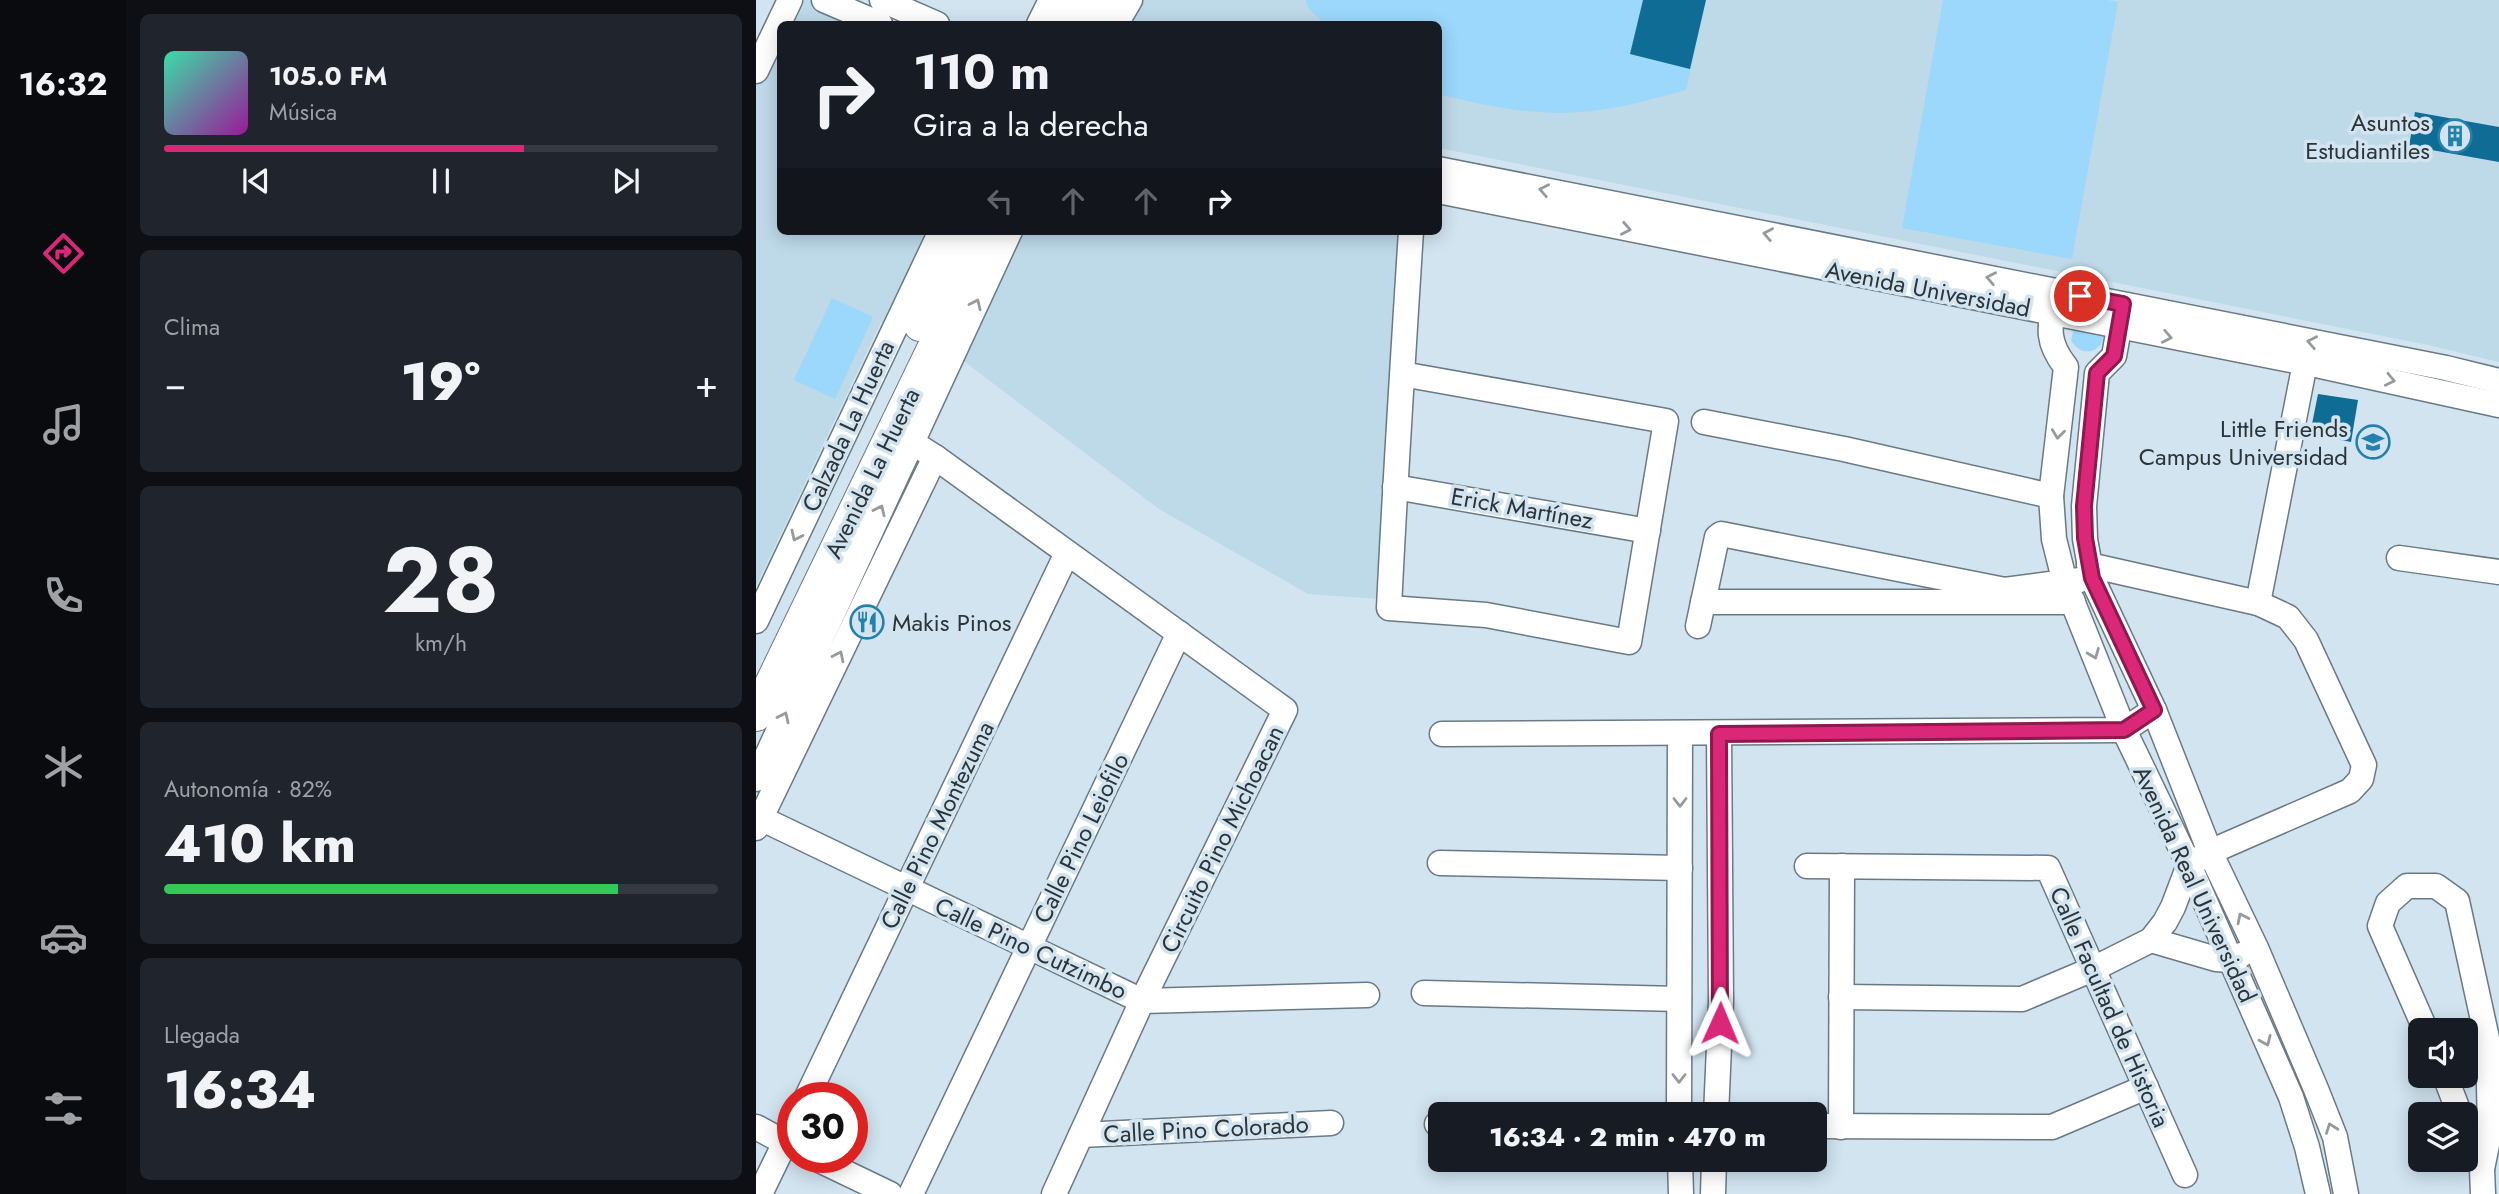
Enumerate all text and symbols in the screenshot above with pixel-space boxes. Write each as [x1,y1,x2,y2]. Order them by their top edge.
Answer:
text: 110 m [913,37,1050,107]
icon: right [798,49,889,140]
text: 105.0 FM [269,57,387,95]
text: 16:32 [19,61,107,107]
text: Música [269,95,337,129]
text: Gira a la derecha [913,102,1149,148]
place label: Asuntos Estudiantiles [2305,105,2430,168]
building icon: Asuntos Estudiantiles [2436,117,2474,155]
icon: previous [237,162,275,200]
icon: pause [422,162,460,200]
icon: next [607,162,645,200]
icon: left [981,182,1019,220]
icon: ahead [1054,182,1092,220]
icon: ahead [1127,182,1165,220]
icon: right [1200,182,1238,220]
one-way arrow [1538,183,1550,198]
one-way arrow [1620,221,1631,236]
one-way arrow [1762,228,1774,243]
icon: directions [39,229,88,278]
street label: Avenida Universidad [1823,252,2033,326]
pin [2050,266,2110,326]
one-way arrow [1985,272,1997,287]
icon: arrive [2061,277,2099,315]
one-way arrow [967,299,981,311]
text: Clima [164,310,220,344]
one-way arrow [2161,328,2173,343]
street label: Calzada La Huerta [793,334,903,518]
one-way arrow [2306,335,2318,350]
text: 19° [401,344,480,420]
text: − [164,356,186,411]
text: + [695,356,718,411]
one-way arrow [2384,372,2396,387]
street label: Avenida La Huerta [816,382,928,564]
icon: music [39,400,88,449]
place label: Little Friends Campus Universidad [2139,411,2348,474]
school or university icon: Little Friends Campus Universidad [2354,423,2392,461]
one-way arrow [2051,429,2066,440]
street label: Erick Martínez [1448,478,1596,538]
one-way arrow [871,505,885,517]
text: 28 [383,515,499,646]
one-way arrow [790,529,804,541]
icon: phone [39,571,88,620]
restaurant icon: Makis Pinos [848,603,886,641]
place label: Makis Pinos [892,605,1011,640]
text: km/h [415,626,467,660]
one-way arrow [2085,648,2099,660]
one-way arrow [831,651,845,663]
one-way arrow [776,712,790,724]
street label: Calle Pino Montezuma [871,715,1003,935]
street label: Circuito Pino Michoacan [1152,719,1292,959]
icon: climate [39,742,88,791]
street label: Calle Pino Leiofilo [1025,747,1137,929]
street label: Avenida Real Universidad [2125,760,2265,1008]
text: Autonomía · 82% [164,772,332,806]
one-way arrow [1672,797,1688,808]
text: 410 km [164,806,356,882]
street label: Calle Facultad de Historia [2041,881,2179,1133]
street label: Calle Pino Cutzimbo [929,888,1133,1008]
icon: car [39,913,88,962]
one-way arrow [2237,913,2251,925]
position arrow [1683,986,1757,1060]
text: Llegada [164,1018,240,1052]
map controls [2408,1018,2478,1172]
button: sound [2408,1018,2478,1088]
one-way arrow [2258,1034,2272,1046]
text: 16:34 [164,1052,316,1128]
one-way arrow [1671,1074,1687,1084]
speed limit sign: 30 [777,1082,868,1173]
icon: filters [39,1084,88,1133]
button: layers [2408,1102,2478,1172]
street label: Calle Pino Colorado [1102,1106,1310,1152]
text: 16:34 · 2 min · 470 m [1489,1118,1766,1156]
one-way arrow [2325,1122,2339,1134]

